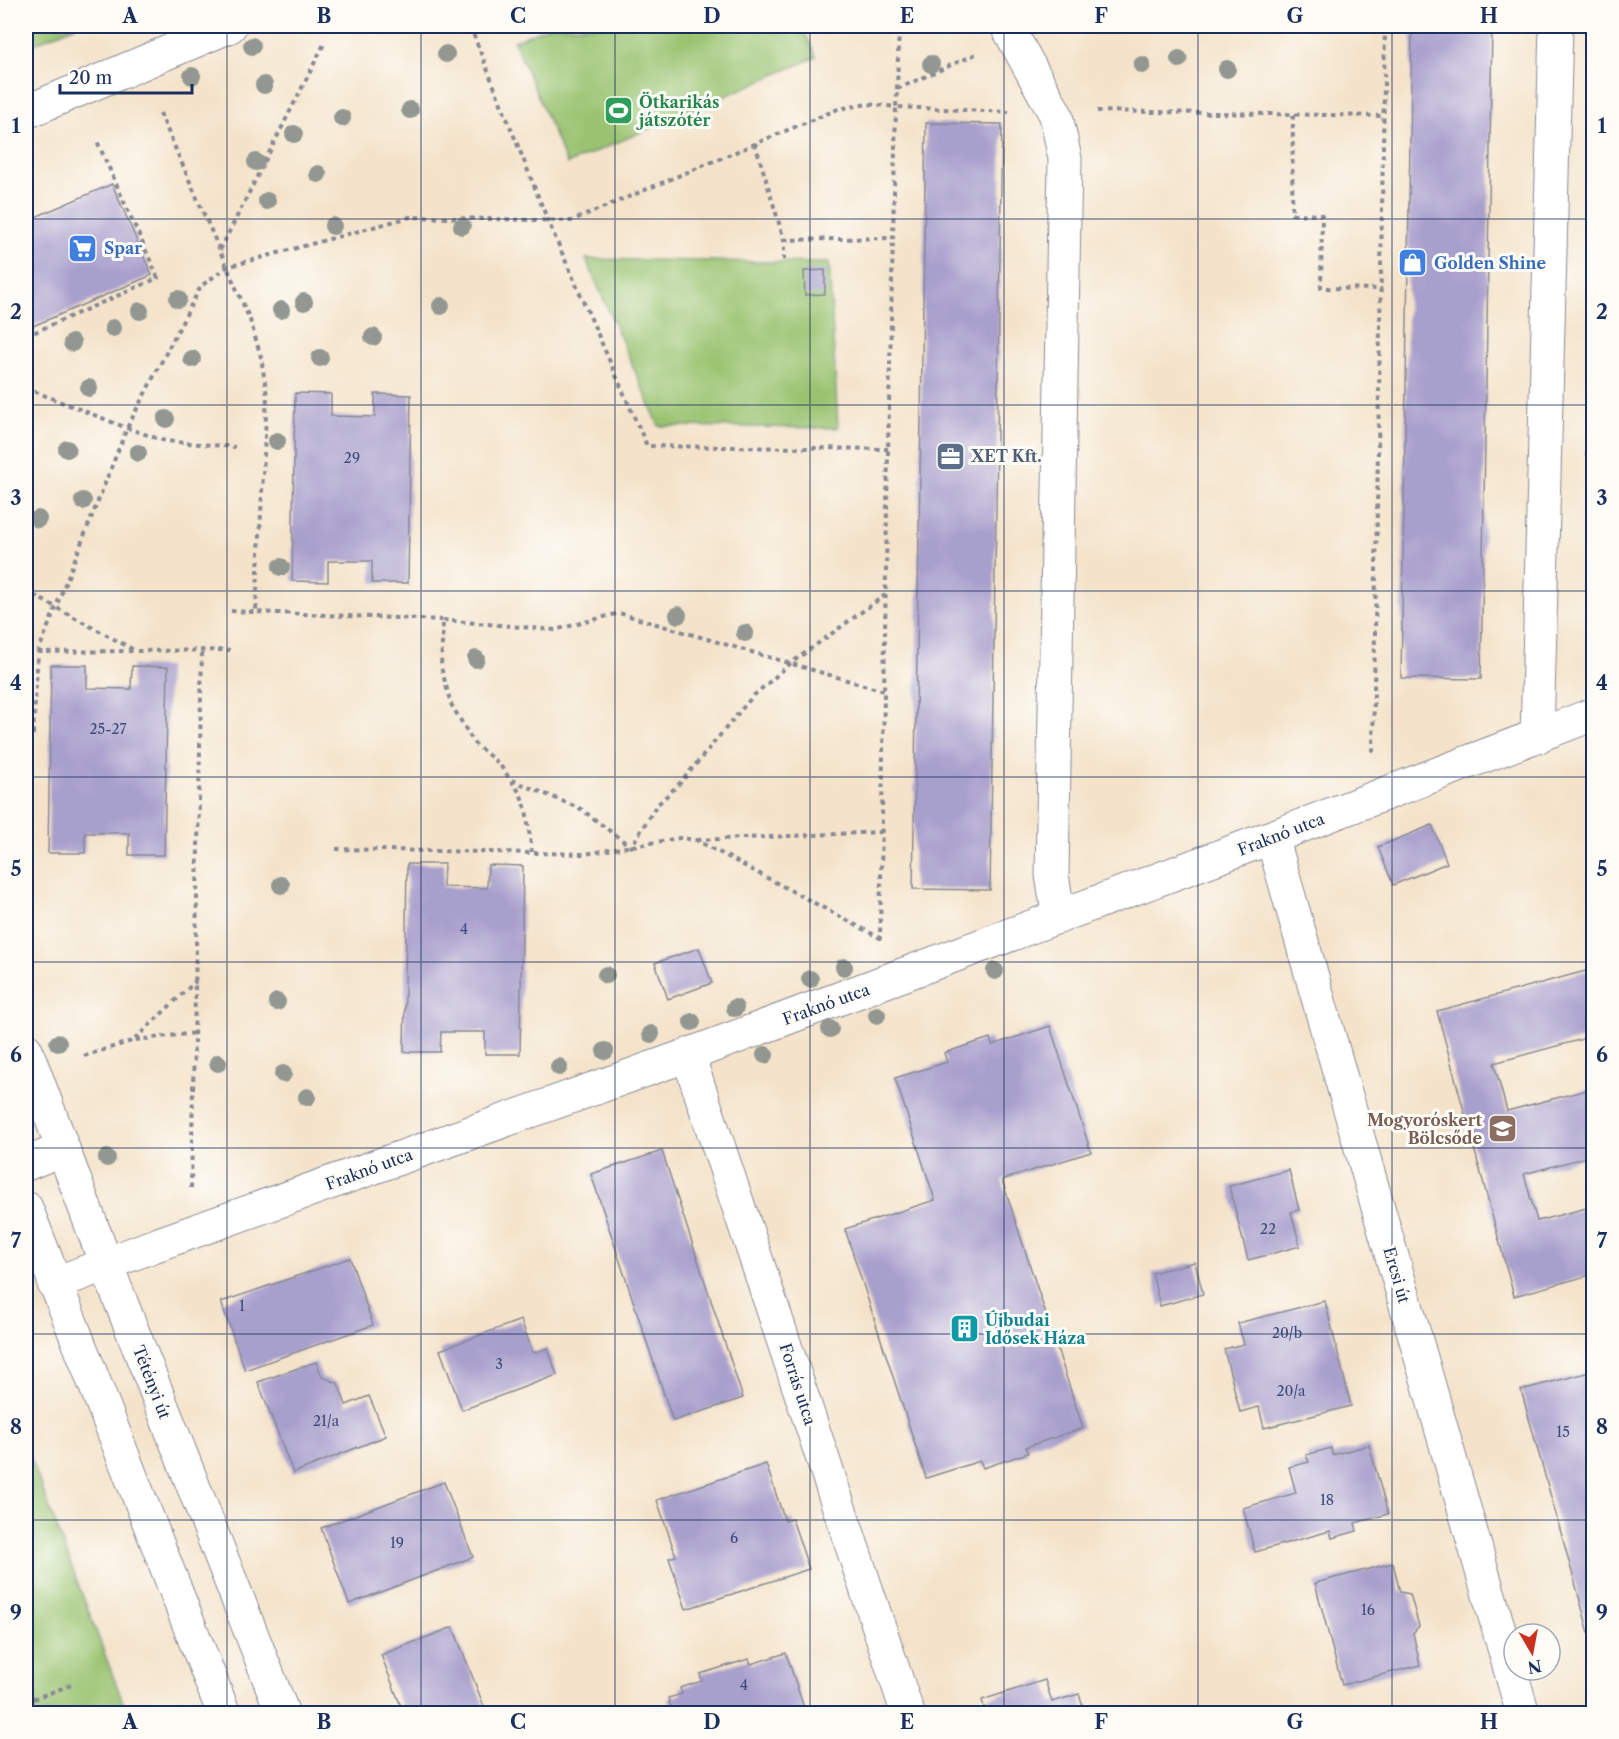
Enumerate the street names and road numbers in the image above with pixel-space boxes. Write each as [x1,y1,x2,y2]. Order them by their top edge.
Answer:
street label: Fraknó utca [1235,808,1328,860]
street label: Fraknó utca [780,979,873,1029]
street label: Fraknó utca [323,1144,416,1194]
street label: Ercsi út [1379,1245,1415,1306]
street label: Forrás utca [775,1341,821,1428]
street label: Tétényi út [129,1342,175,1422]

